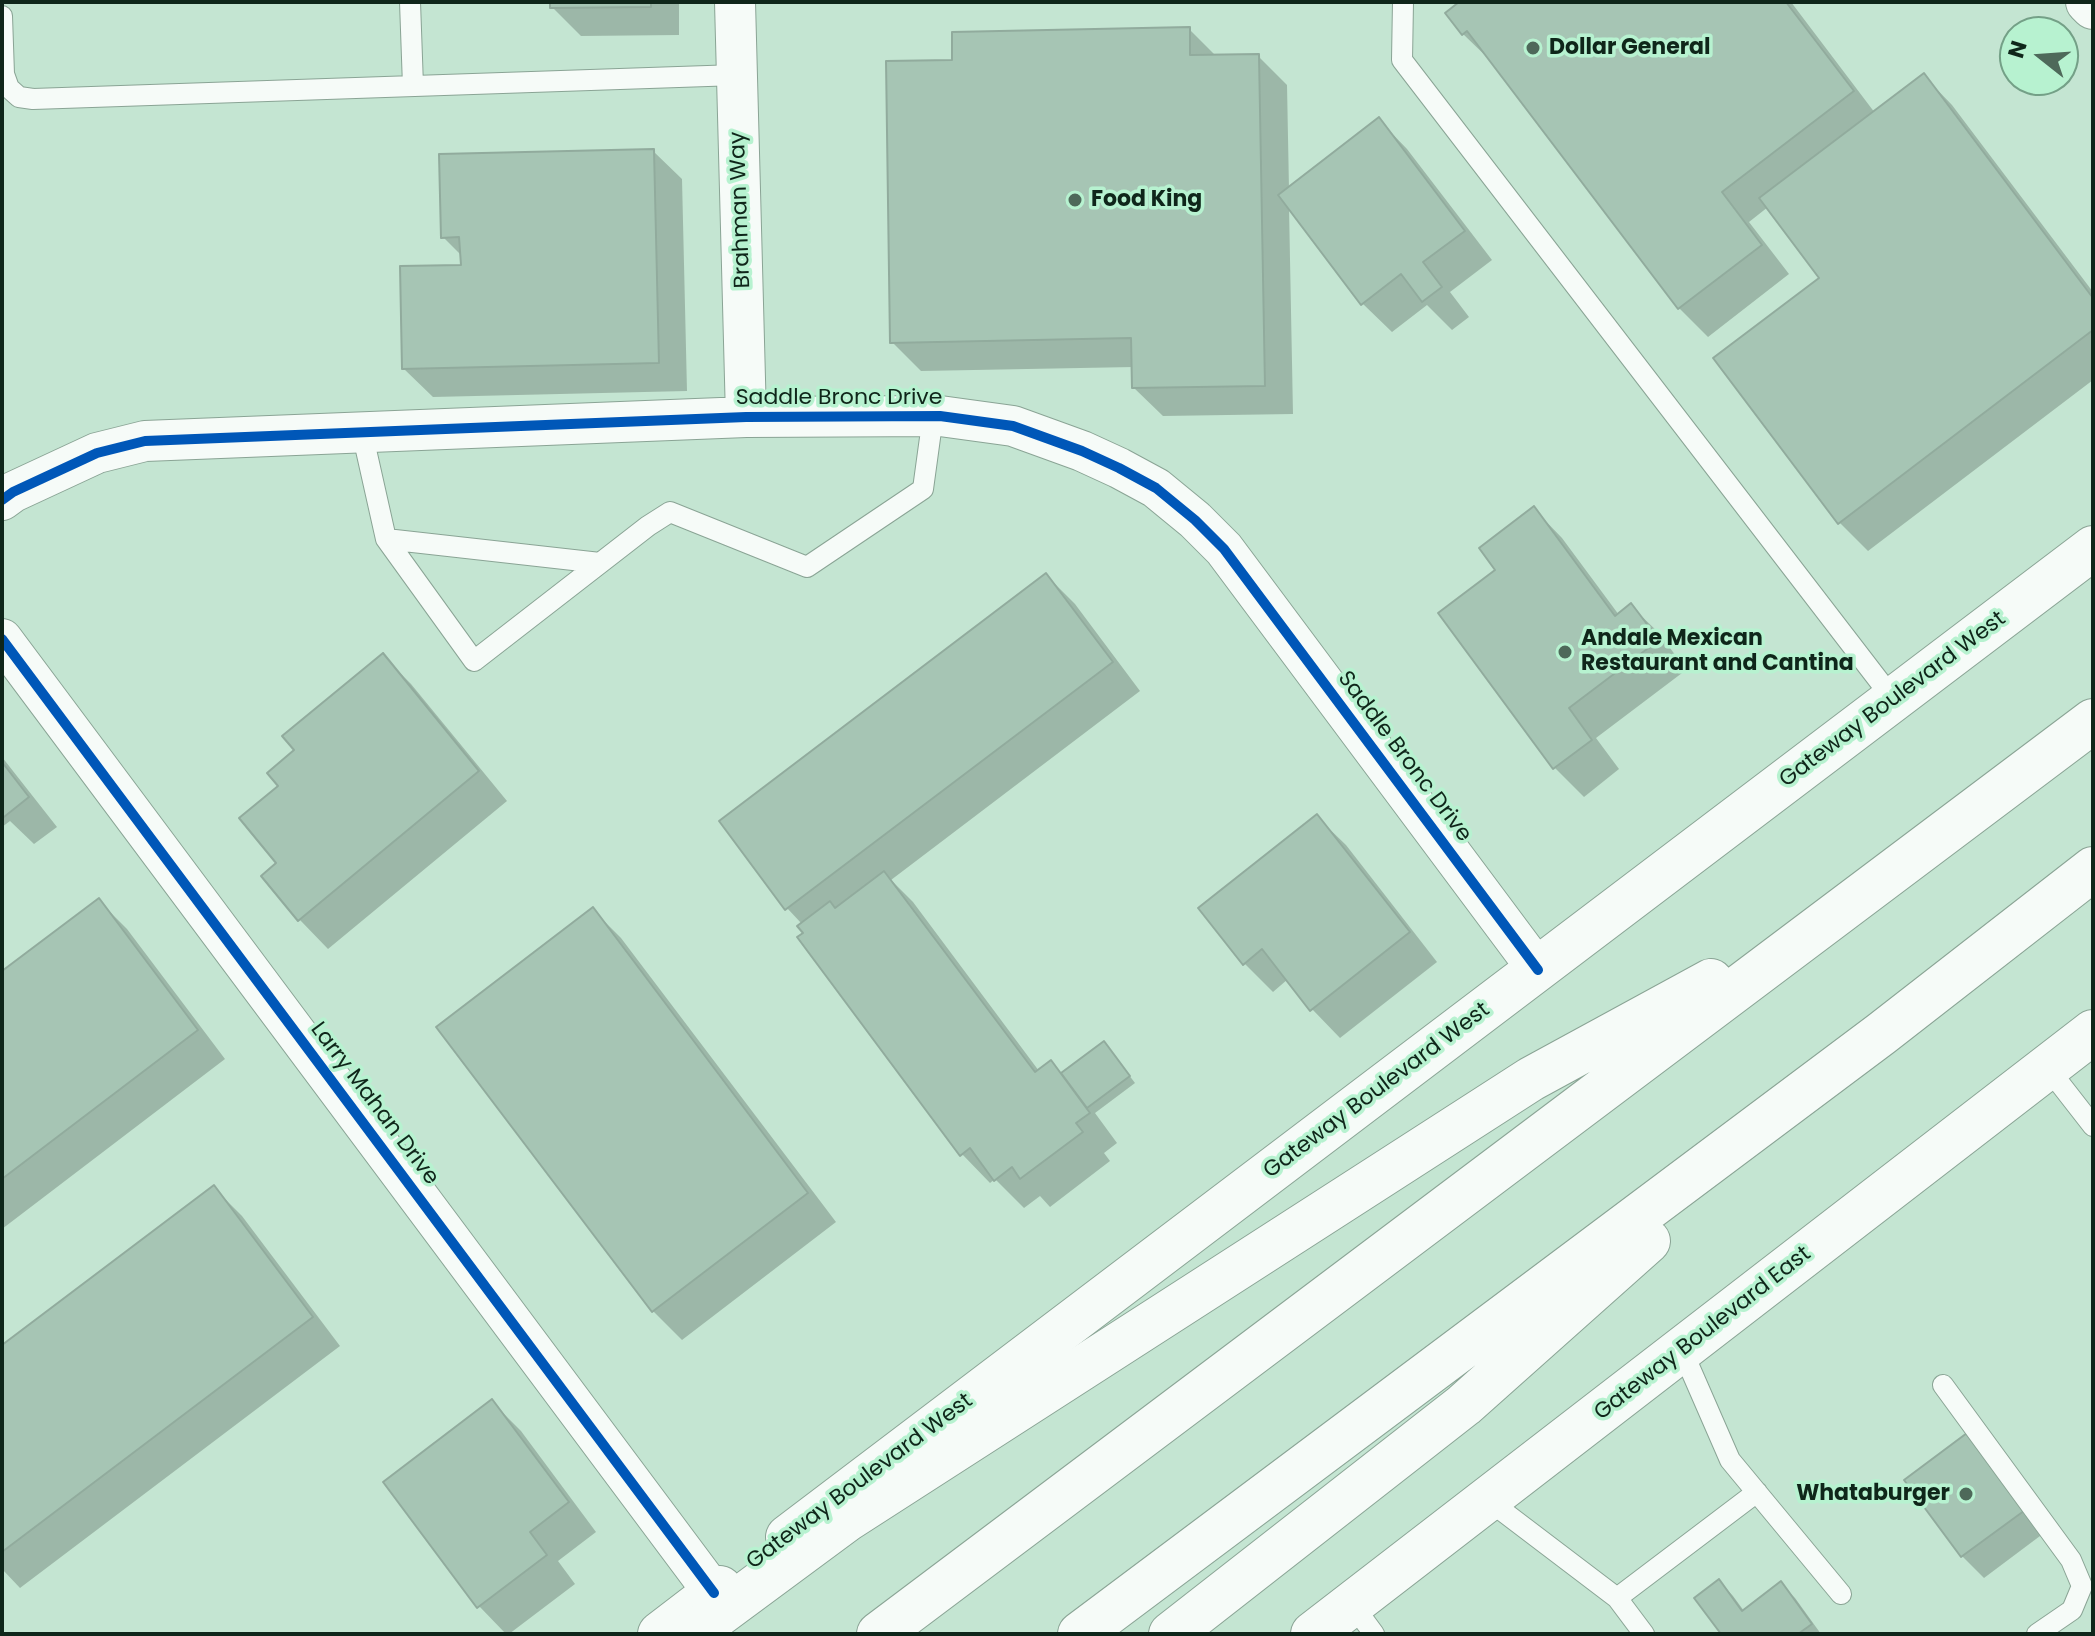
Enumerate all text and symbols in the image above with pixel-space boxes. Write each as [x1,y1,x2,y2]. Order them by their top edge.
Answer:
north arrow [1999,16,2079,96]
place label: Dollar General [1549,35,1711,61]
text: N [2000,37,2035,62]
marker: Dollar General [1524,39,1542,57]
street label: Brahman Way [725,131,757,289]
place label: Food King [1091,187,1202,213]
marker: Food King [1066,191,1084,209]
street label: Saddle Bronc Drive [736,385,942,411]
street label: Gateway Boulevard West [1775,606,2011,794]
place label: Andale Mexican Restaurant and Cantina [1581,626,1854,678]
marker: Andale Mexican Restaurant and Cantina [1556,643,1574,661]
street label: Saddle Bronc Drive [1331,667,1477,847]
street label: Gateway Boulevard West [1259,997,1495,1185]
street label: Larry Mahan Drive [304,1017,444,1191]
street label: Gateway Boulevard East [1590,1241,1816,1427]
street label: Gateway Boulevard West [742,1388,978,1576]
place label: Whataburger [1796,1481,1950,1507]
marker: Whataburger [1957,1485,1975,1503]

